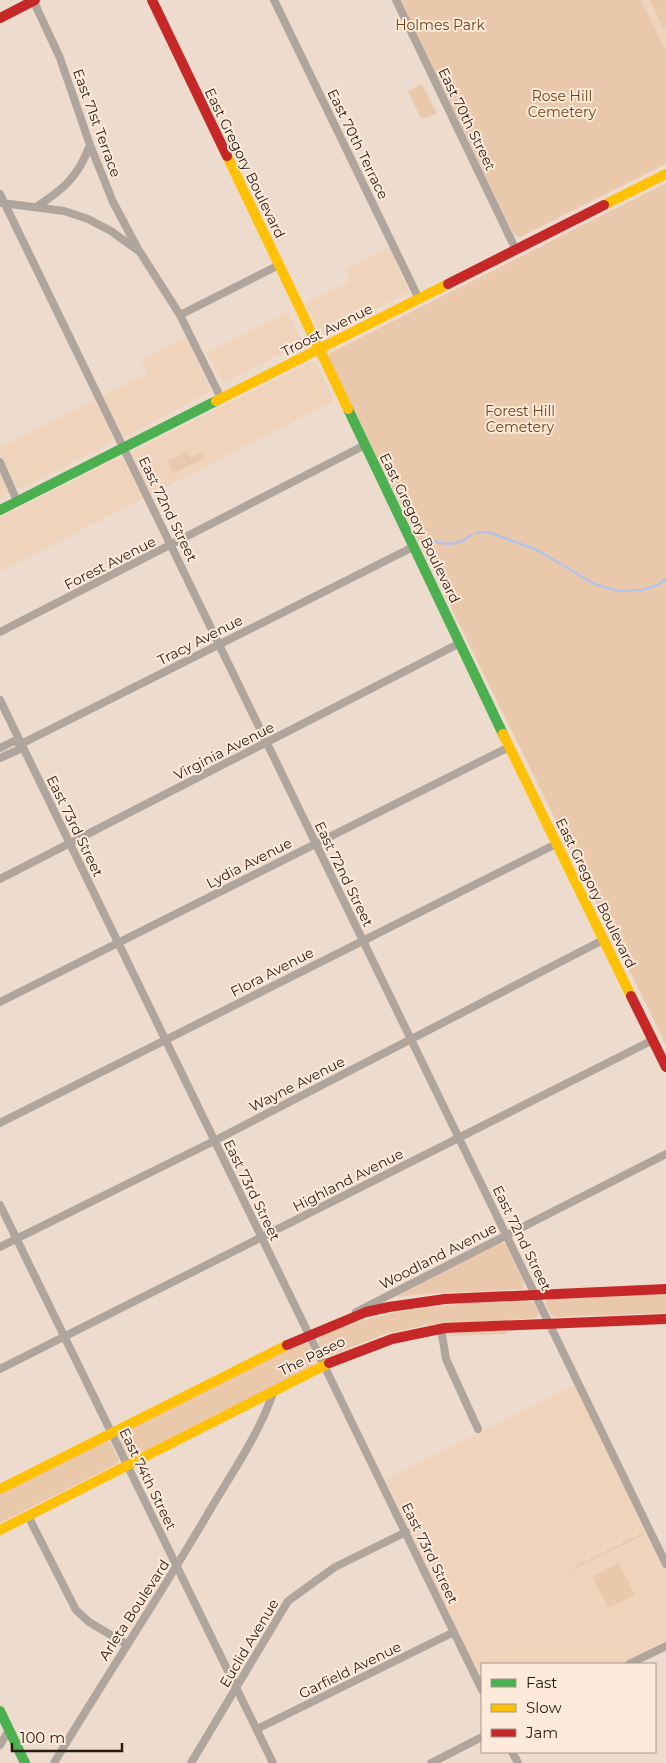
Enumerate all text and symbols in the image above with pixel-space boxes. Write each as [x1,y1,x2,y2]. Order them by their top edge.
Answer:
park label: Holmes Park [395,16,485,34]
street label: East 70th Street [434,65,500,174]
street label: East 71st Terrace [69,66,125,180]
street label: East Gregory Boulevard [201,85,289,241]
street label: East 70th Terrace [323,86,393,202]
park label: Rose Hill Cemetery [528,87,597,121]
street label: Troost Avenue [278,299,376,361]
park label: Forest Hill Cemetery [485,402,555,436]
street label: East Gregory Boulevard [376,450,464,606]
street label: East 72nd Street [135,453,201,565]
street label: Forest Avenue [61,532,159,594]
street label: Tracy Avenue [154,611,246,669]
street label: Virginia Avenue [171,718,277,784]
street label: East 73rd Street [43,772,107,880]
street label: East Gregory Boulevard [552,815,640,971]
street label: East 72nd Street [311,818,377,930]
street label: Lydia Avenue [203,834,295,892]
street label: Flora Avenue [227,943,317,1001]
street label: Wayne Avenue [246,1052,348,1116]
street label: East 73rd Street [220,1136,284,1244]
street label: Highland Avenue [290,1144,406,1216]
street label: East 72nd Street [489,1182,555,1294]
street label: Woodland Avenue [376,1219,500,1293]
street label: The Paseo [276,1332,348,1380]
street label: East 74th Street [115,1425,181,1533]
street label: East 73rd Street [398,1499,462,1607]
street label: Arleta Boulevard [95,1556,173,1664]
street label: Euclid Avenue [216,1596,282,1690]
street label: Garfield Avenue [296,1637,404,1703]
legend [481,1663,656,1753]
text: Fast [526,1673,557,1692]
text: Slow [526,1698,562,1717]
scale bar [12,1720,122,1752]
text: Jam [525,1723,558,1742]
text: 100 m [20,1728,65,1747]

